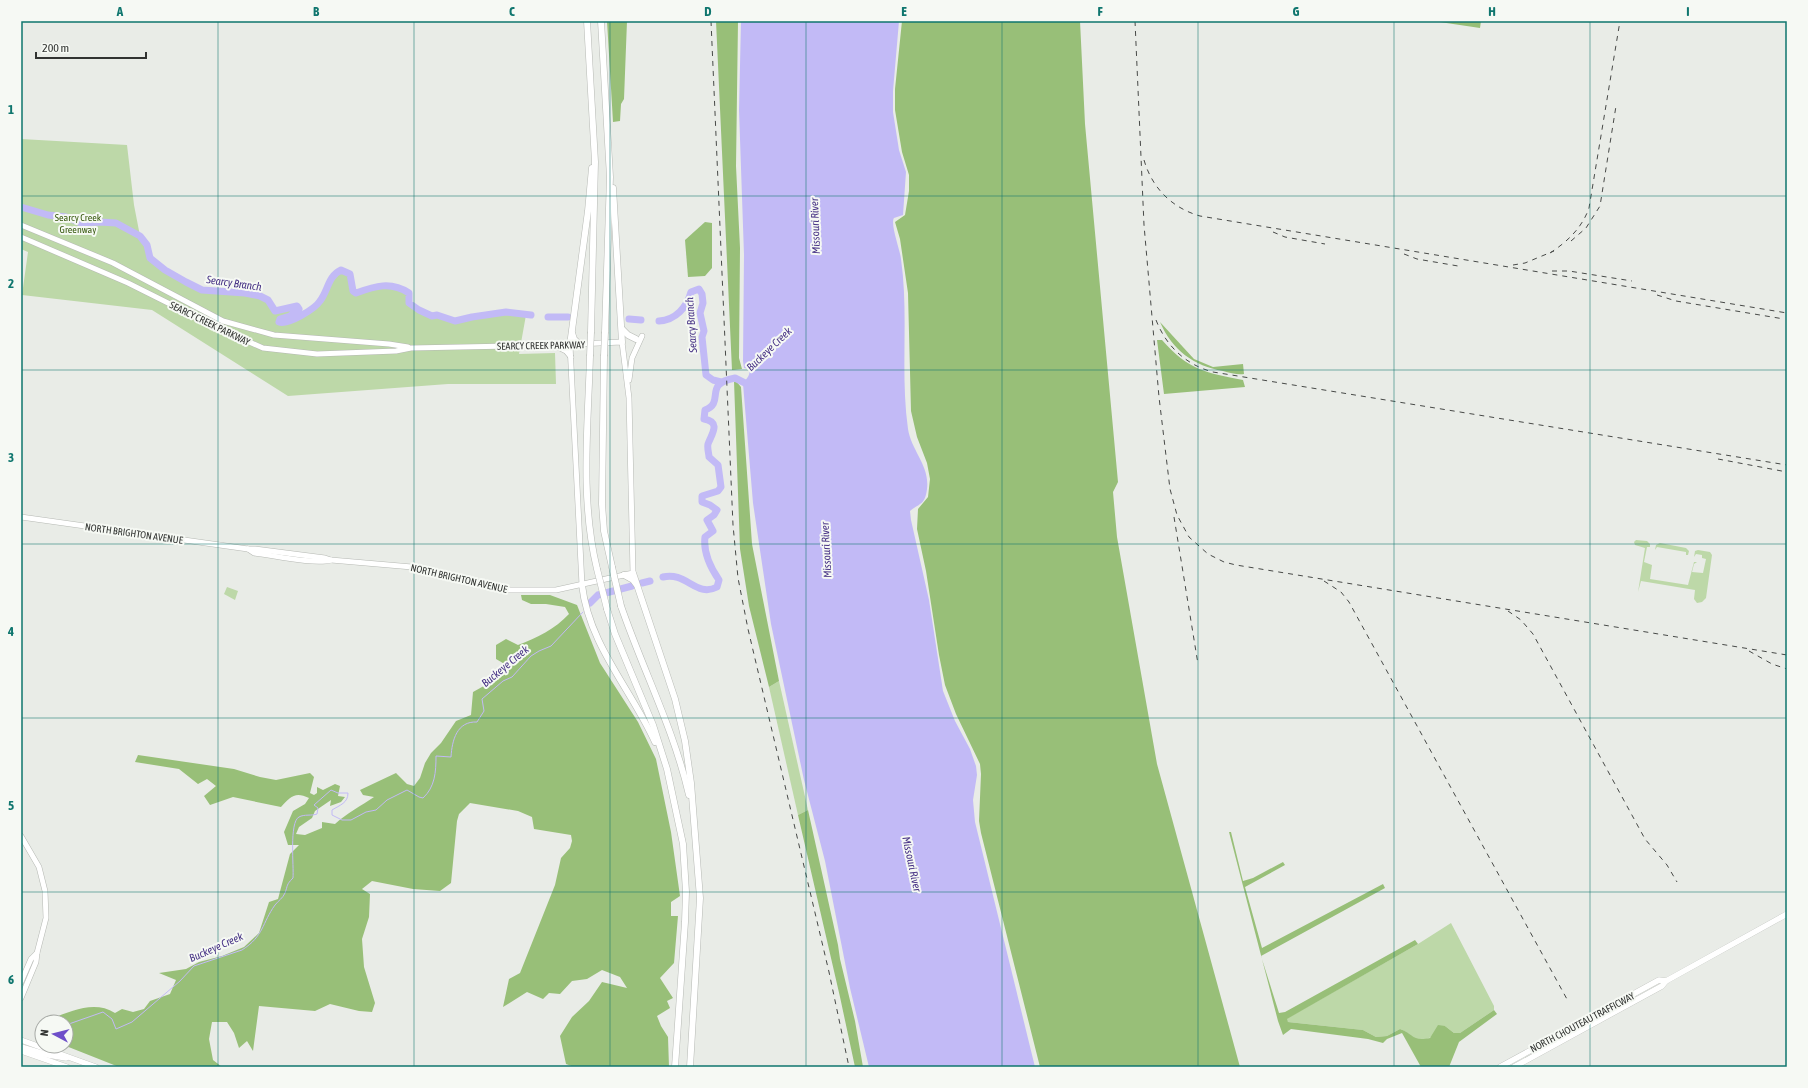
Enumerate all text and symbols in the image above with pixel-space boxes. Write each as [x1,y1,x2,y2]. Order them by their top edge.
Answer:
text: A [116,4,124,19]
text: B [313,4,320,19]
text: C [509,4,515,19]
text: D [704,4,712,19]
text: E [901,4,907,19]
text: F [1097,4,1103,19]
text: G [1293,4,1300,19]
text: H [1488,4,1496,19]
text: I [1686,4,1690,19]
scale bar [36,34,146,60]
text: 200 m [42,41,69,55]
text: 1 [8,102,14,117]
water label: Missouri River [808,197,822,254]
park label: Searcy Creek Greenway [55,212,102,235]
water label: Searcy Branch [205,273,263,293]
text: 2 [8,276,14,291]
water label: Searcy Branch [683,296,699,354]
street label: SEARCY CREEK PARKWAY [168,299,252,348]
water label: Buckeye Creek [744,325,794,373]
street label: SEARCY CREEK PARKWAY [497,339,586,352]
text: 3 [8,450,14,465]
street label: NORTH BRIGHTON AVENUE [84,521,184,546]
water label: Missouri River [819,521,833,578]
street label: NORTH BRIGHTON AVENUE [409,562,509,595]
text: 4 [7,624,14,639]
water label: Buckeye Creek [479,643,531,689]
text: 5 [8,798,14,813]
water label: Missouri River [900,835,924,893]
water label: Buckeye Creek [187,930,245,964]
text: 6 [8,972,14,987]
street label: NORTH CHOUTEAU TRAFFICWAY [1528,990,1637,1055]
north arrow [34,1014,74,1054]
text: N [38,1029,50,1037]

